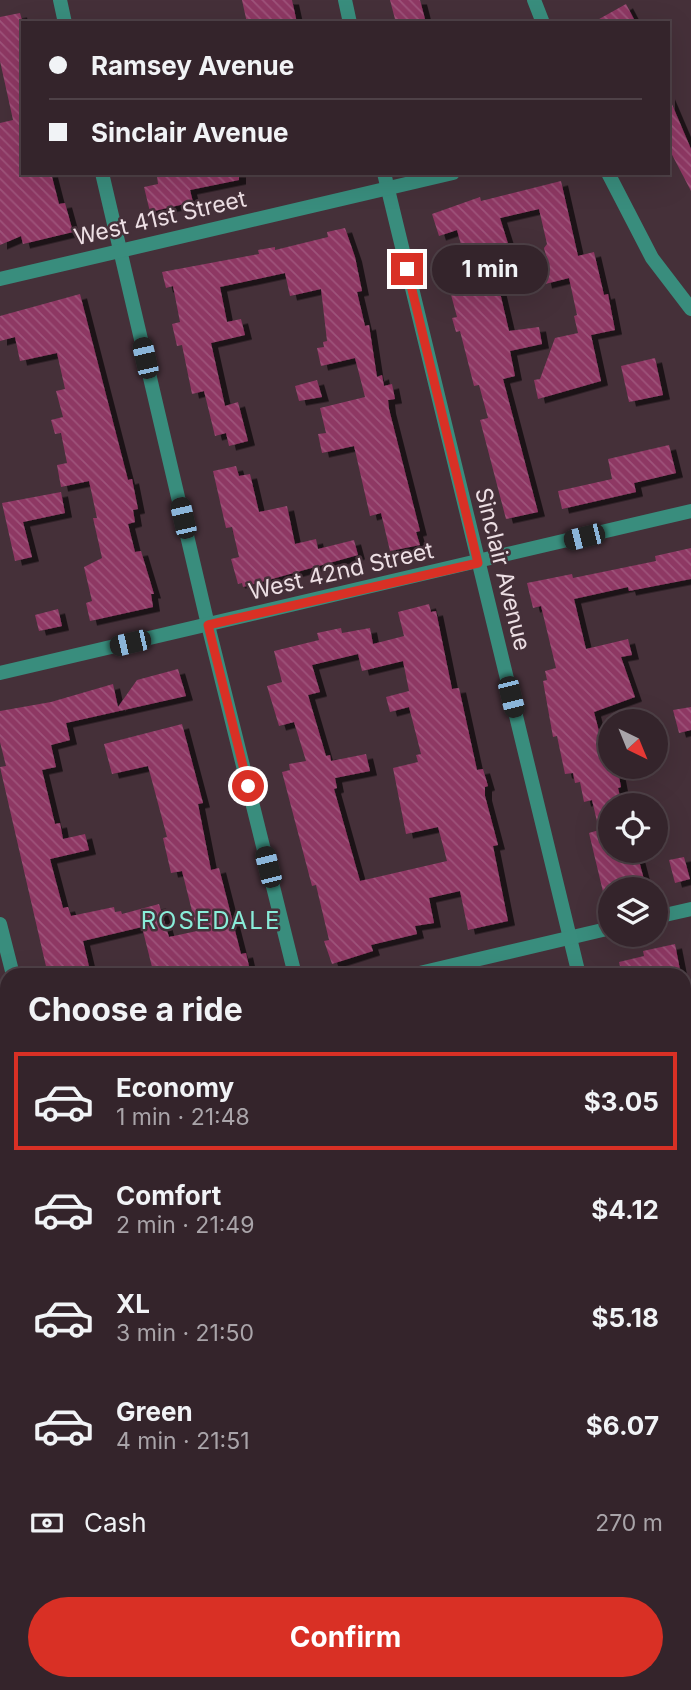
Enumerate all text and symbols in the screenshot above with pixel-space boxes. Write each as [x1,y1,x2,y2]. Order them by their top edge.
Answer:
text: Ramsey Avenue [91,50,294,81]
text: Sinclair Avenue [91,117,289,148]
street label: West 41st Street [71,184,249,251]
callout: 1 min [432,244,547,294]
route end [391,253,423,285]
text: 1 min [462,255,518,283]
car [131,335,160,381]
street label: Sinclair Avenue [469,485,537,653]
car [169,495,198,541]
car [562,522,607,552]
street label: West 42nd Street [246,536,437,606]
car [108,628,153,658]
car [496,674,527,720]
north arrow [598,709,668,779]
map controls [598,709,668,947]
route start [232,770,264,802]
button: locate [598,793,668,863]
car [253,844,284,890]
button: layers [598,877,668,947]
district label: ROSEDALE [141,906,281,935]
text: Choose a ride [28,990,243,1029]
icon: car [32,1070,95,1133]
text: Economy [116,1072,234,1103]
text: $3.05 [584,1086,659,1117]
text: 1 min · 21:48 [116,1103,250,1131]
icon: car [32,1178,95,1241]
text: Comfort [116,1180,221,1211]
text: $4.12 [591,1194,659,1225]
text: 2 min · 21:49 [116,1211,255,1239]
icon: car [32,1286,95,1349]
text: XL [116,1288,150,1319]
text: $5.18 [591,1302,659,1333]
text: 3 min · 21:50 [116,1319,254,1347]
icon: car [32,1394,95,1457]
text: Green [116,1396,193,1427]
text: $6.07 [586,1410,659,1441]
text: 4 min · 21:51 [116,1427,250,1455]
icon: cash [28,1504,66,1542]
text: Cash [84,1507,147,1538]
text: 270 m [595,1509,663,1537]
button: Confirm [28,1597,663,1677]

